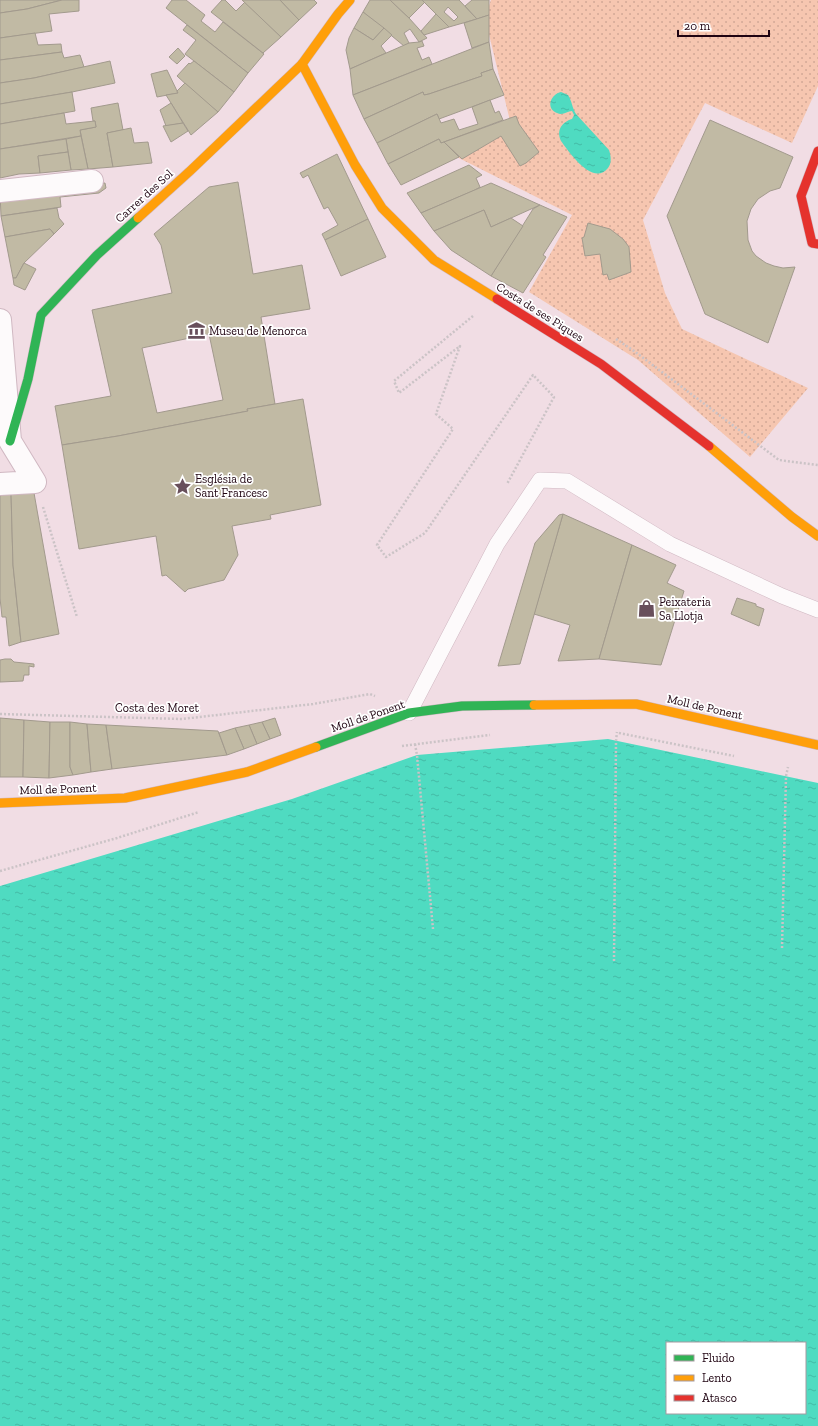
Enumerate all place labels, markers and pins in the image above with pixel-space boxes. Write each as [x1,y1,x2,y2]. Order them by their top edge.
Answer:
museum icon: Museu de Menorca [186,321,206,341]
place label: Museu de Menorca [209,324,307,338]
place label: Església de Sant Francesc [195,472,268,500]
place icon: Església de Sant Francesc [172,476,192,496]
place label: Peixateria Sa Llotja [659,595,711,624]
shop icon: Peixateria Sa Llotja [636,599,656,619]

